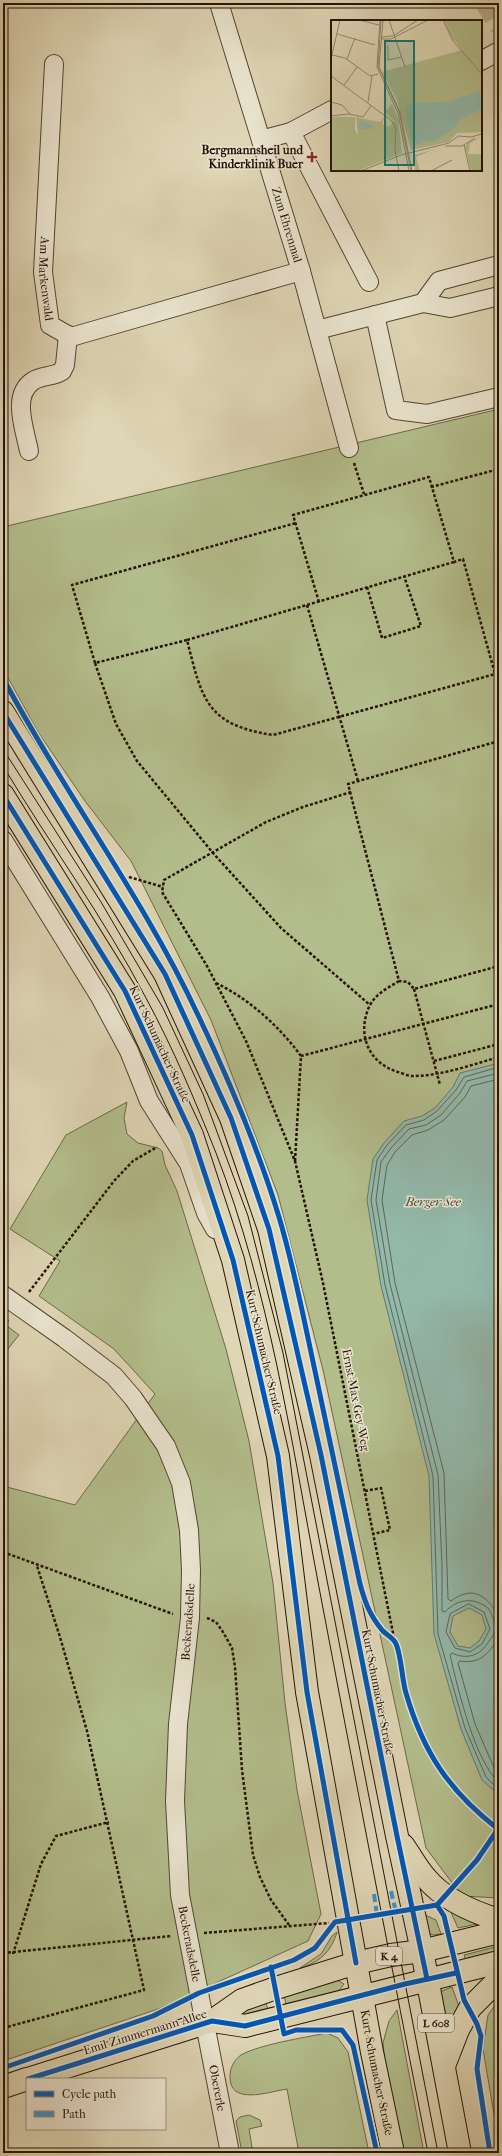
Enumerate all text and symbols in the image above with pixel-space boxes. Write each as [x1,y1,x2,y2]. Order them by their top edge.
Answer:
inset map [331,20,482,171]
place label: Bergmannsheil und Kinderklinik Buer [202,143,304,171]
marker: Bergmannsheil und Kinderklinik Buer [306,151,318,163]
street label: Zum Ehrenmal [269,185,305,265]
street label: Am Markenwald [36,235,56,322]
street label: Kurt-Schumacher-Straße [127,983,193,1105]
water label: Berger See [404,1194,462,1209]
street label: Kurt-Schumacher-Straße [243,1288,285,1416]
street label: Ernst-Max-Gey-Weg [339,1348,373,1453]
street label: Beckeradsdelle [178,1583,198,1661]
street label: Kurt-Schumacher-Straße [359,1628,397,1756]
street label: Beckeradsdelle [175,1904,204,1983]
road number: K 4 [376,1947,402,1965]
street label: Emil-Zimmermann-Allee [81,2006,209,2058]
street label: Kurt-Schumacher-Straße [357,2008,396,2137]
road number: L 608 [418,2014,454,2032]
street label: Obererle [206,2064,229,2113]
legend [26,2078,166,2130]
text: Cycle path [62,2087,117,2101]
text: Path [62,2107,86,2121]

